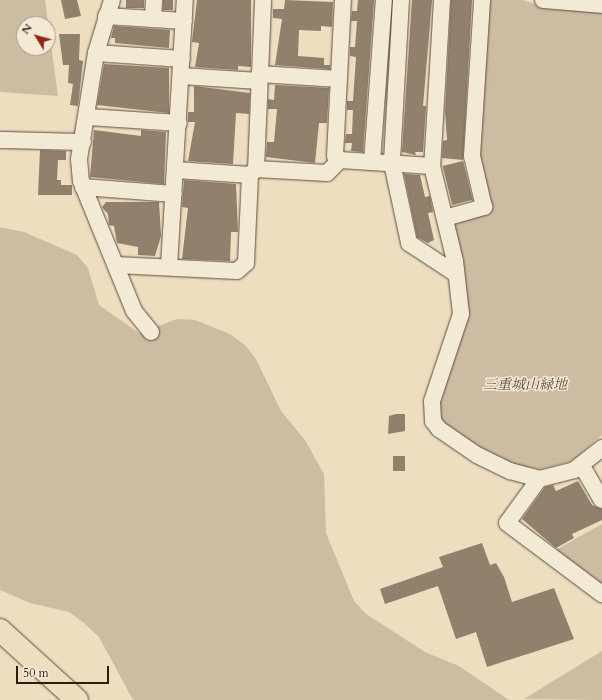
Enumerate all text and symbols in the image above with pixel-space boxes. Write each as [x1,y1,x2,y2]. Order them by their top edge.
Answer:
north arrow [16,16,56,56]
text: N [18,21,36,37]
park label: 三重城山緑地 [483,377,567,393]
scale bar [18,658,111,684]
text: 50 m [23,665,49,681]

